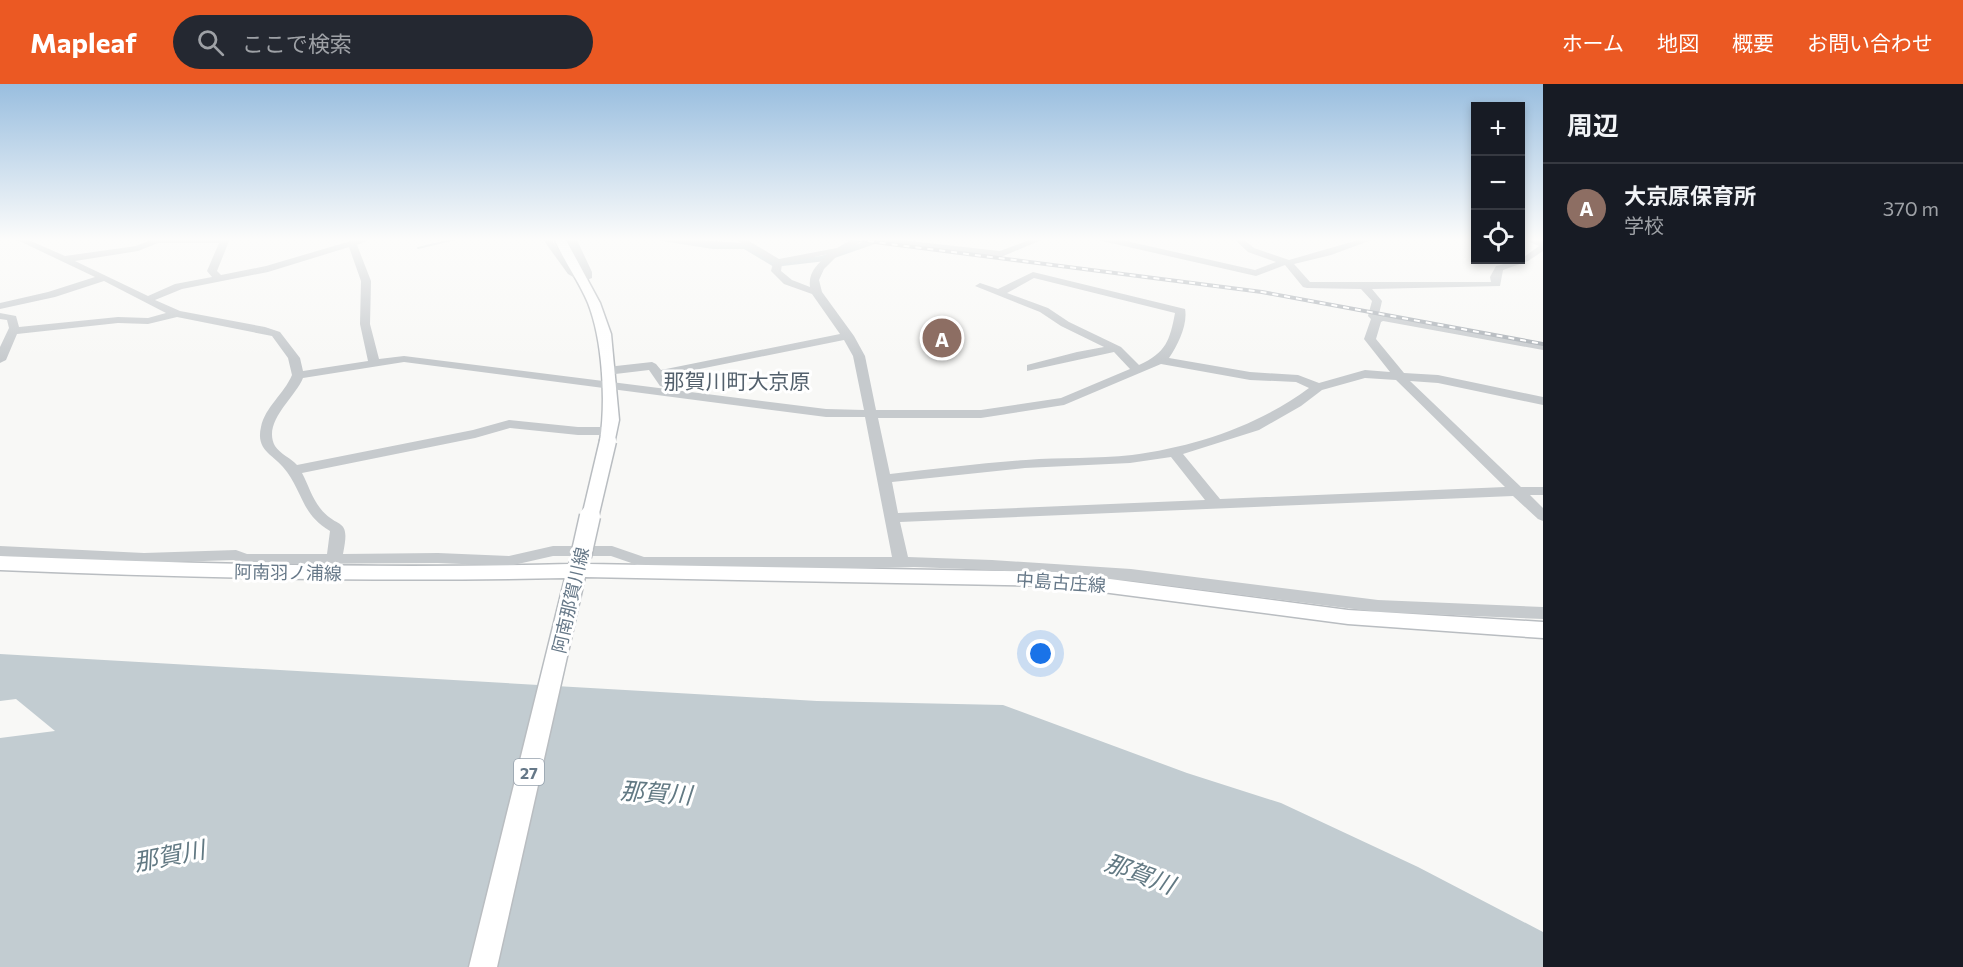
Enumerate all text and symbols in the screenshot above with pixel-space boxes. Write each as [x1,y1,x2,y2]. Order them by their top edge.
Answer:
search box [173,15,593,69]
text: Mapleaf [30,25,137,59]
icon: search [194,26,227,59]
text: ここで検索 [242,30,352,57]
text: ホーム [1562,30,1624,55]
text: 地図 [1657,30,1699,55]
text: 概要 [1732,30,1774,55]
text: お問い合わせ [1807,30,1933,55]
map controls [1471,102,1525,264]
button: + [1471,102,1525,156]
text: 周辺 [1567,109,1619,140]
button: − [1471,156,1525,210]
text: 大京原保育所 [1624,182,1756,209]
text: A [1579,196,1594,220]
text: 370 m [1883,196,1939,220]
button: locate [1471,210,1525,264]
text: 学校 [1624,213,1664,237]
pin: A [922,316,962,360]
district label: 那賀川町大京原 [664,368,811,393]
street label: 阿南那賀川線 [547,545,593,655]
street label: 阿南羽ノ浦線 [234,560,342,584]
street label: 中島古庄線 [1015,568,1107,596]
your location [1026,639,1055,668]
road number: 27 [514,759,544,785]
water label: 那賀川 [619,775,696,809]
water label: 那賀川 [131,833,210,876]
water label: 那賀川 [1101,847,1182,900]

